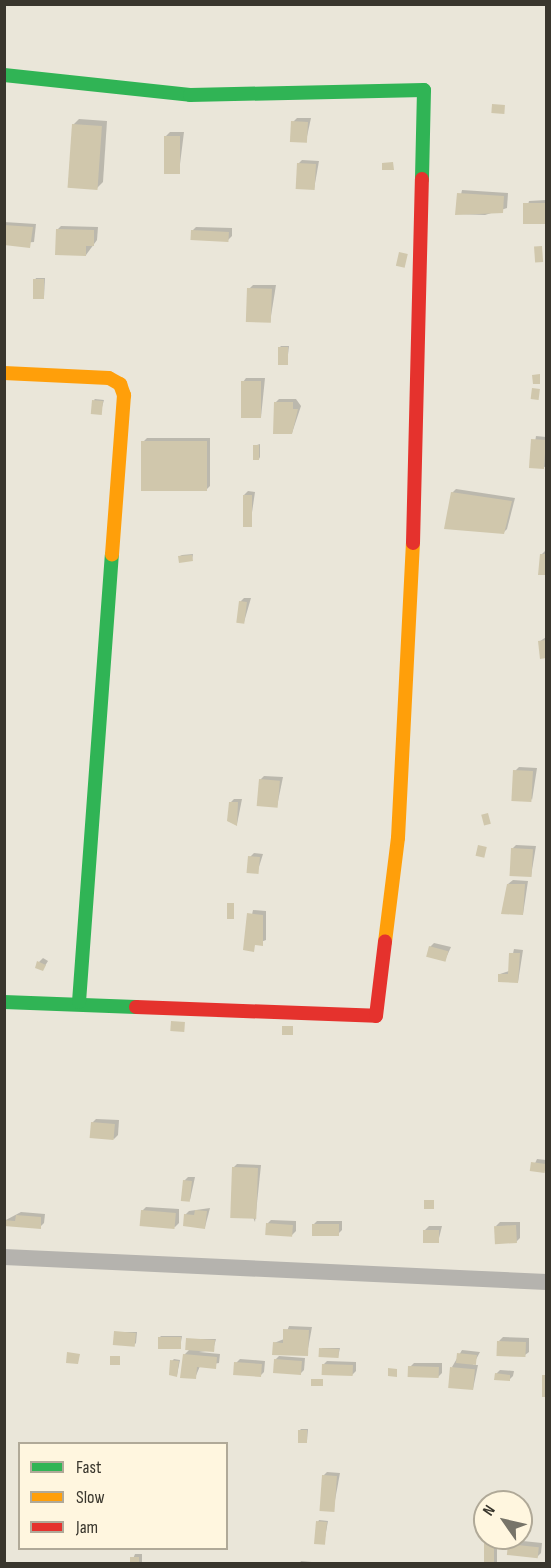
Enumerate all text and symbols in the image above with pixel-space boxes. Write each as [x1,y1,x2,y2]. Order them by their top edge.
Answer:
legend [18,1442,228,1550]
text: Fast [76,1457,101,1478]
text: Slow [76,1487,105,1508]
north arrow [473,1490,533,1550]
text: N [479,1502,500,1520]
text: Jam [76,1517,98,1538]

